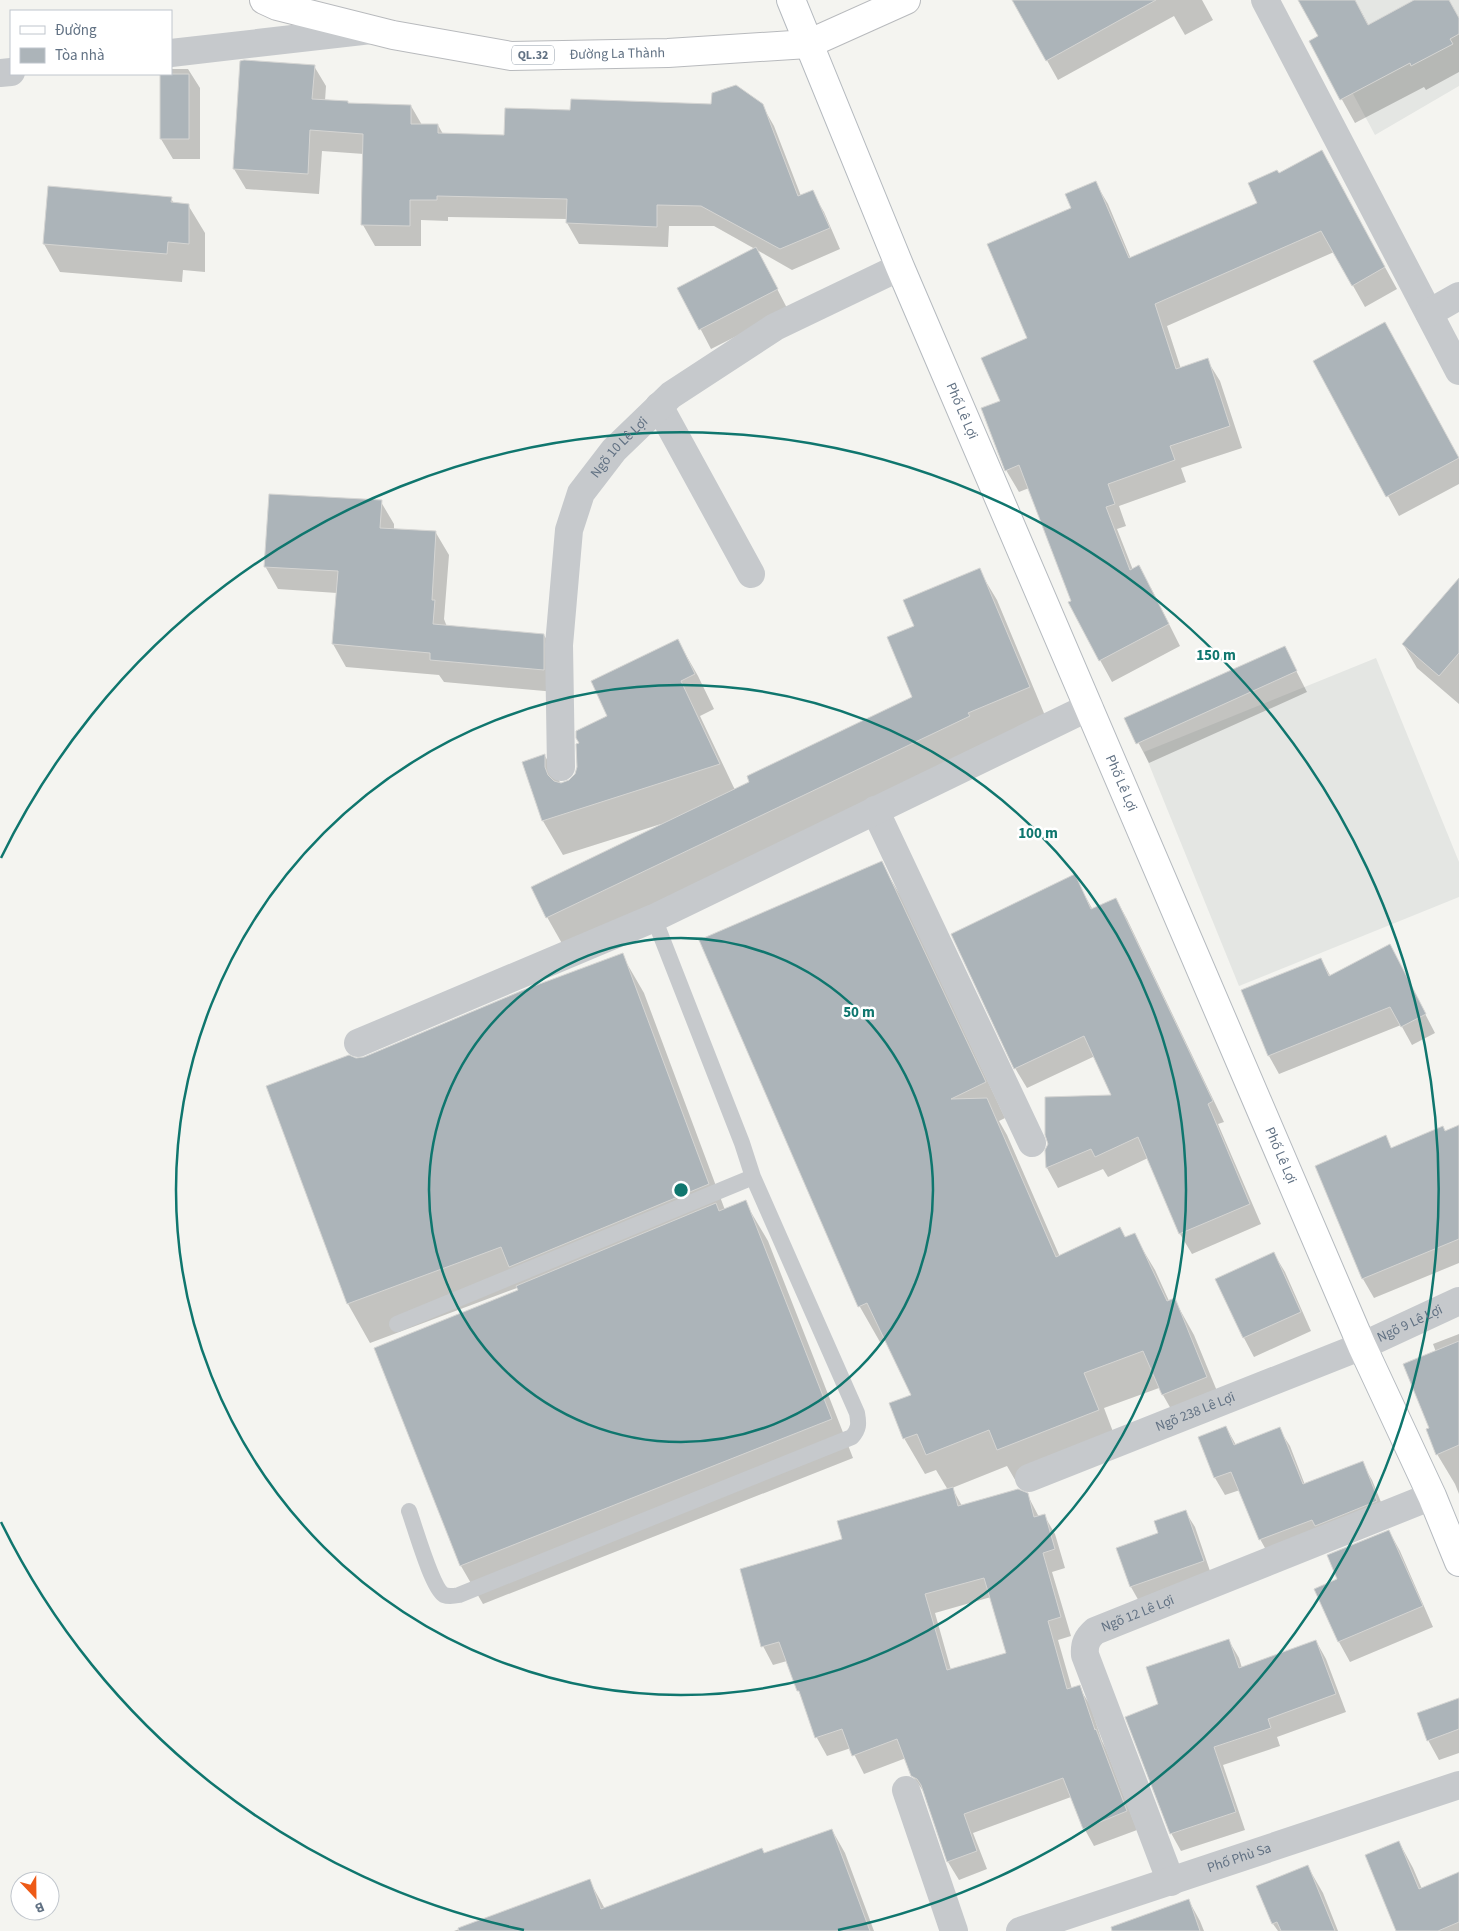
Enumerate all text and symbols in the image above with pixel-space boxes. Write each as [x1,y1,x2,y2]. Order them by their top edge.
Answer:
legend [10,10,172,75]
text: Đường [55,20,97,41]
street label: Đường La Thành [569,43,665,65]
text: Tòa nhà [55,45,104,66]
road number: QL.32 [512,46,554,64]
street label: Phố Lê Lợi [941,379,983,443]
street label: Ngõ 10 Lê Lợi [586,412,653,482]
text: 150 m [1196,645,1236,666]
street label: Phố Lê Lợi [1100,752,1142,815]
text: 100 m [1018,823,1058,844]
text: 50 m [843,1002,875,1023]
street label: Phố Lê Lợi [1259,1124,1301,1187]
centre of rings [672,1181,690,1199]
street label: Ngõ 9 Lê Lợi [1374,1300,1446,1348]
street label: Ngõ 238 Lê Lợi [1153,1387,1238,1437]
street label: Ngõ 12 Lê Lợi [1098,1590,1177,1638]
street label: Phố Phù Sa [1204,1838,1274,1878]
north arrow [10,1871,60,1921]
text: B [31,1896,47,1918]

